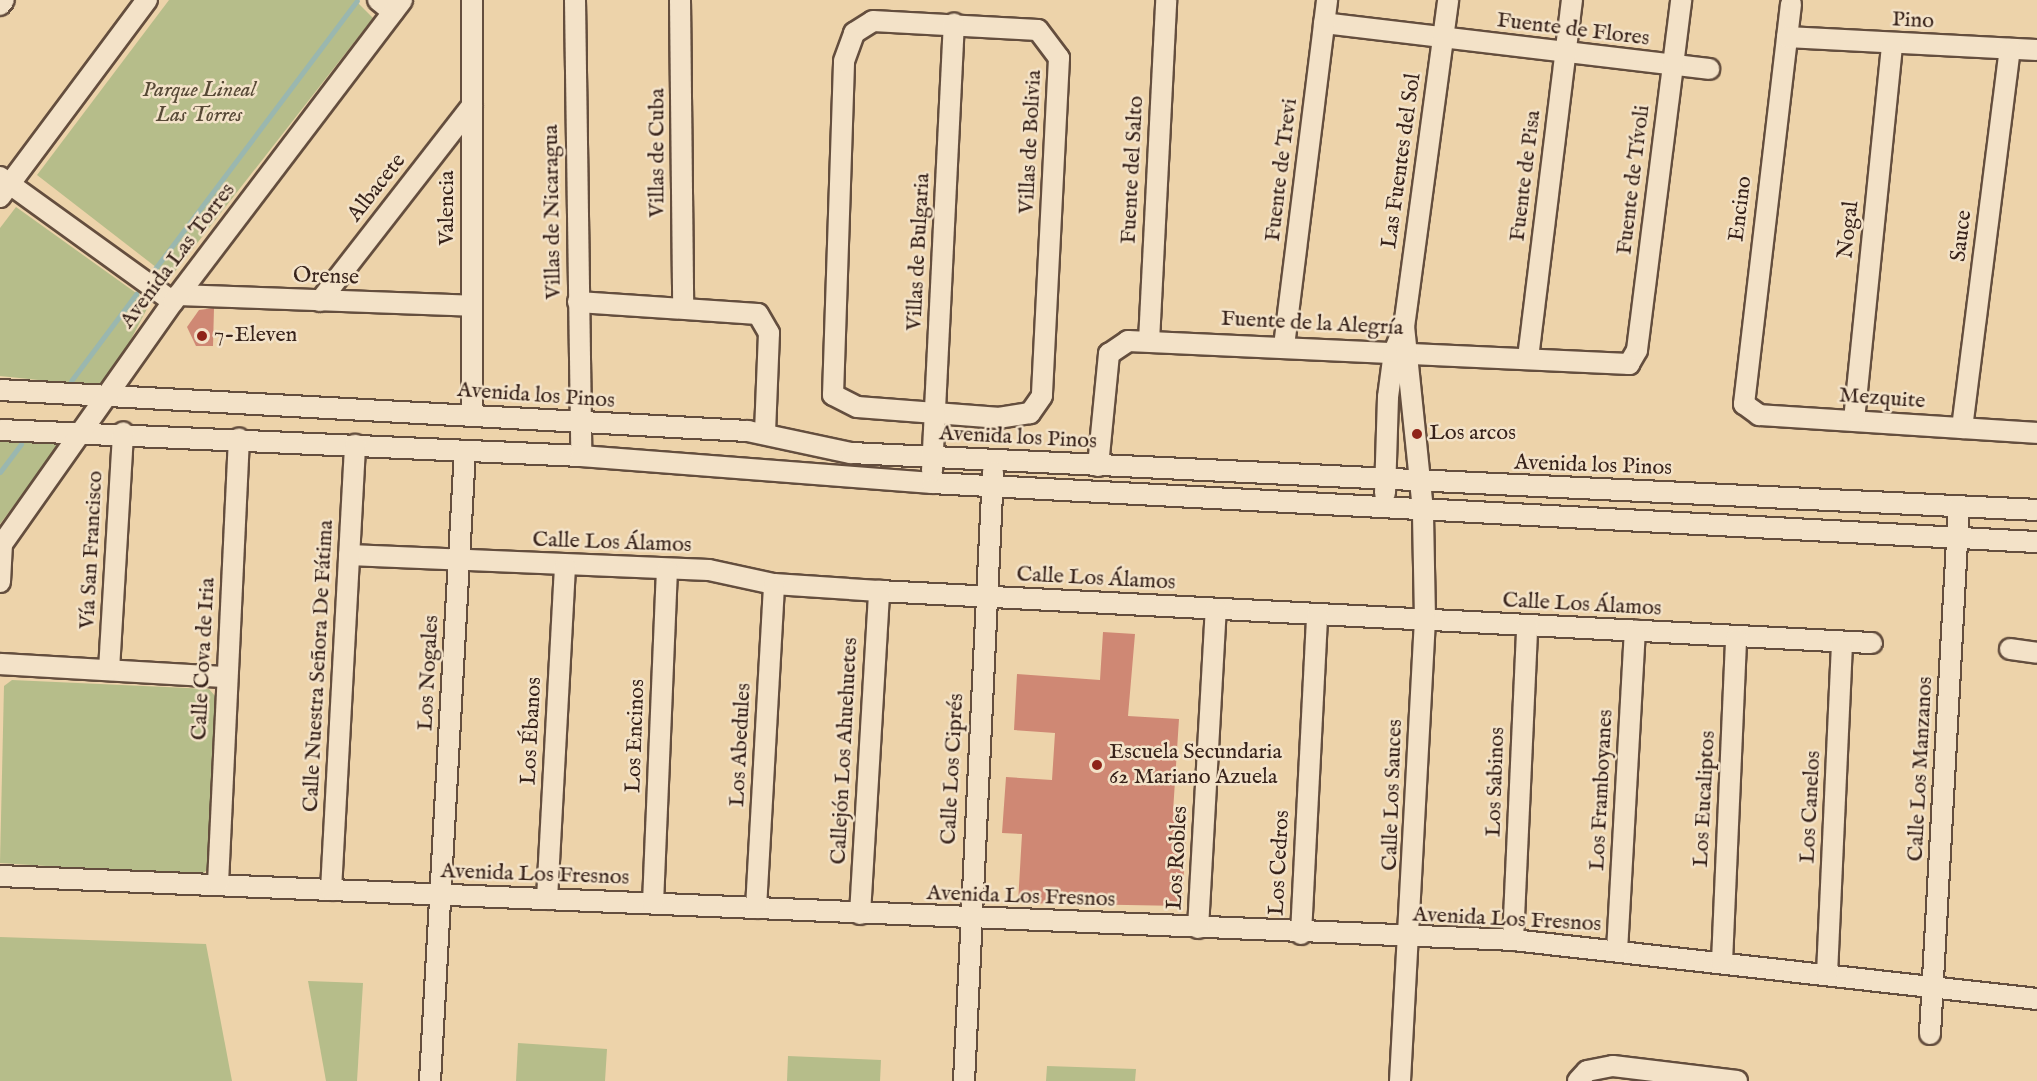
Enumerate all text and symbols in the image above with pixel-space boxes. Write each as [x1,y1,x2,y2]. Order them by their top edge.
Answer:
street label: Pino [1891,7,1935,35]
street label: Fuente de Flores [1495,8,1651,52]
street label: Villas de Bolivia [1014,69,1048,215]
street label: Las Fuentes del Sol [1377,72,1427,250]
park label: Parque Lineal Las Torres [142,77,256,128]
street label: Villas de Cuba [645,88,671,218]
street label: Fuente del Salto [1116,95,1150,245]
street label: Fuente de Trevi [1260,97,1304,243]
street label: Fuente de Tívoli [1612,104,1656,256]
street label: Fuente de Pisa [1505,109,1547,243]
street label: Villas de Nicaragua [538,124,568,300]
street label: Albacete [342,149,412,227]
street label: Valencia [435,170,461,246]
street label: Villas de Bulgaria [902,172,936,332]
street label: Encino [1724,175,1758,243]
street label: Avenida Las Torres [115,178,241,334]
street label: Nogal [1833,200,1865,260]
street label: Sauce [1946,209,1978,263]
street label: Orense [293,263,359,291]
street label: Fuente de la Alegría [1220,306,1404,342]
place label: 7-Eleven [214,323,297,349]
marker: 7-Eleven [195,329,209,343]
street label: Avenida los Pinos [456,377,616,415]
street label: Mezquite [1838,383,1926,415]
street label: Avenida los Pinos [938,421,1098,455]
place label: Los arcos [1429,421,1516,447]
marker: Los arcos [1410,427,1424,441]
street label: Avenida los Pinos [1514,450,1672,482]
street label: Vía San Francisco [75,470,109,630]
street label: Calle Nuestra Señora De Fátima [298,519,340,813]
street label: Calle Los Álamos [532,527,692,559]
street label: Calle Los Álamos [1016,562,1176,596]
street label: Calle Cova de Iria [187,577,221,741]
street label: Calle Los Álamos [1502,588,1662,622]
street label: Los Nogales [413,615,445,731]
street label: Callejón Los Ahuehuetes [826,637,864,865]
street label: Los Ébanos [516,676,548,786]
street label: Calle Los Manzanos [1903,676,1939,862]
street label: Los Encinos [621,679,651,793]
street label: Los Abedules [725,682,757,808]
street label: Calle Los Ciprés [936,693,970,845]
street label: Los Framboyanes [1585,709,1619,871]
street label: Calle Los Sauces [1377,719,1409,871]
street label: Los Sabinos [1481,727,1511,837]
street label: Los Eucaliptos [1688,730,1722,868]
place label: Escuela Secundaria 62 Mariano Azuela [1109,739,1282,790]
street label: Los Canelos [1795,750,1827,864]
marker: Escuela Secundaria 62 Mariano Azuela [1090,758,1104,772]
street label: Los Robles [1162,805,1194,911]
street label: Los Cedros [1264,810,1296,916]
street label: Avenida Los Fresnos [440,859,630,891]
street label: Avenida Los Fresnos [926,881,1116,913]
street label: Avenida Los Fresnos [1412,902,1602,938]

